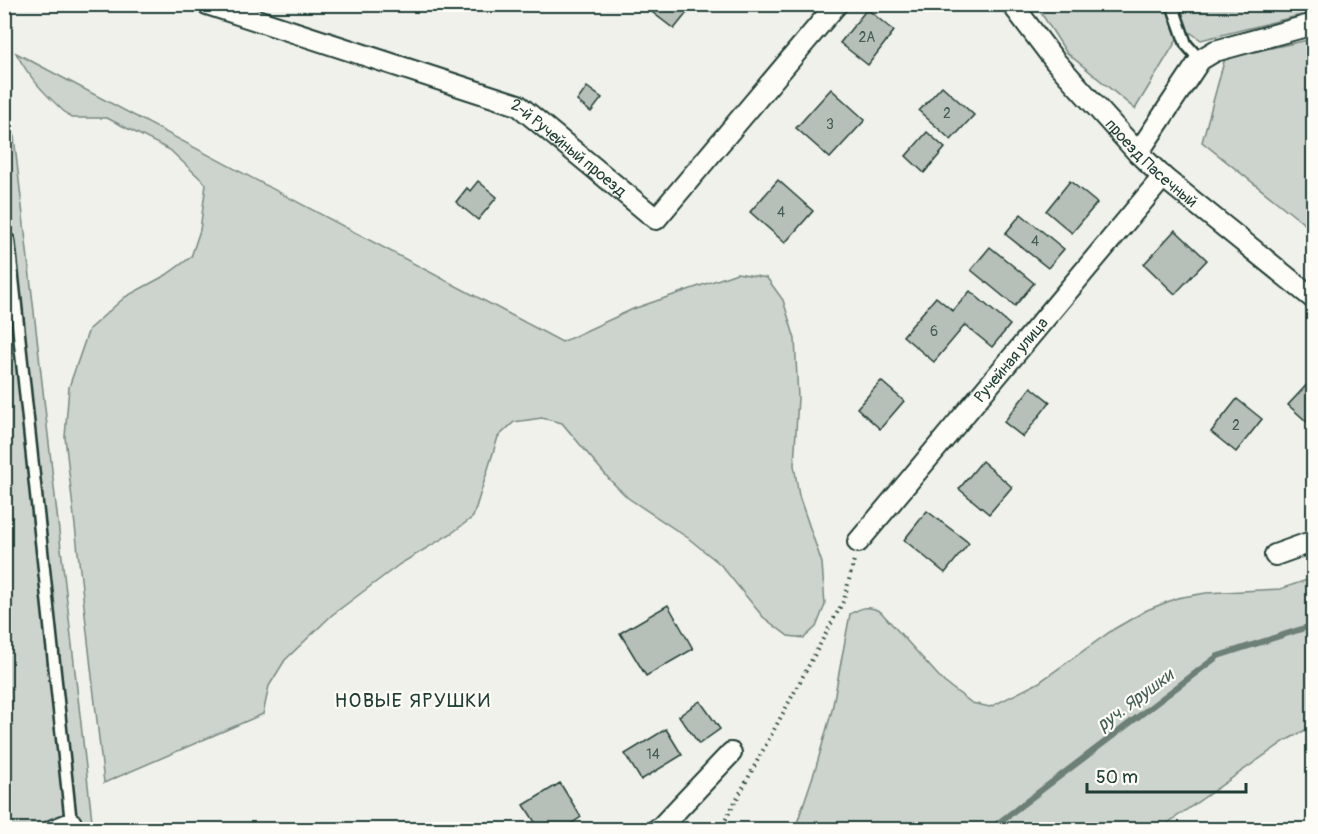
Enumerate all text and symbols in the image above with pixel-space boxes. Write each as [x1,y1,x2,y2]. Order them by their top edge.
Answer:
house number: 2А [859,29,875,46]
street label: 2-й Ручейный проезд [509,95,631,202]
house number: 2 [943,105,951,122]
street label: проезд Пасечный [1101,115,1201,212]
house number: 3 [826,116,834,133]
house number: 4 [777,204,785,221]
house number: 4 [1031,233,1039,250]
street label: Ручейная улица [970,313,1053,407]
house number: 6 [930,323,938,340]
house number: 2 [1232,417,1240,434]
water label: руч. Ярушки [1093,663,1180,737]
district label: НОВЫЕ ЯРУШКИ [334,688,492,713]
house number: 14 [646,746,660,763]
scale bar [1087,756,1246,794]
text: 50 m [1096,766,1138,789]

